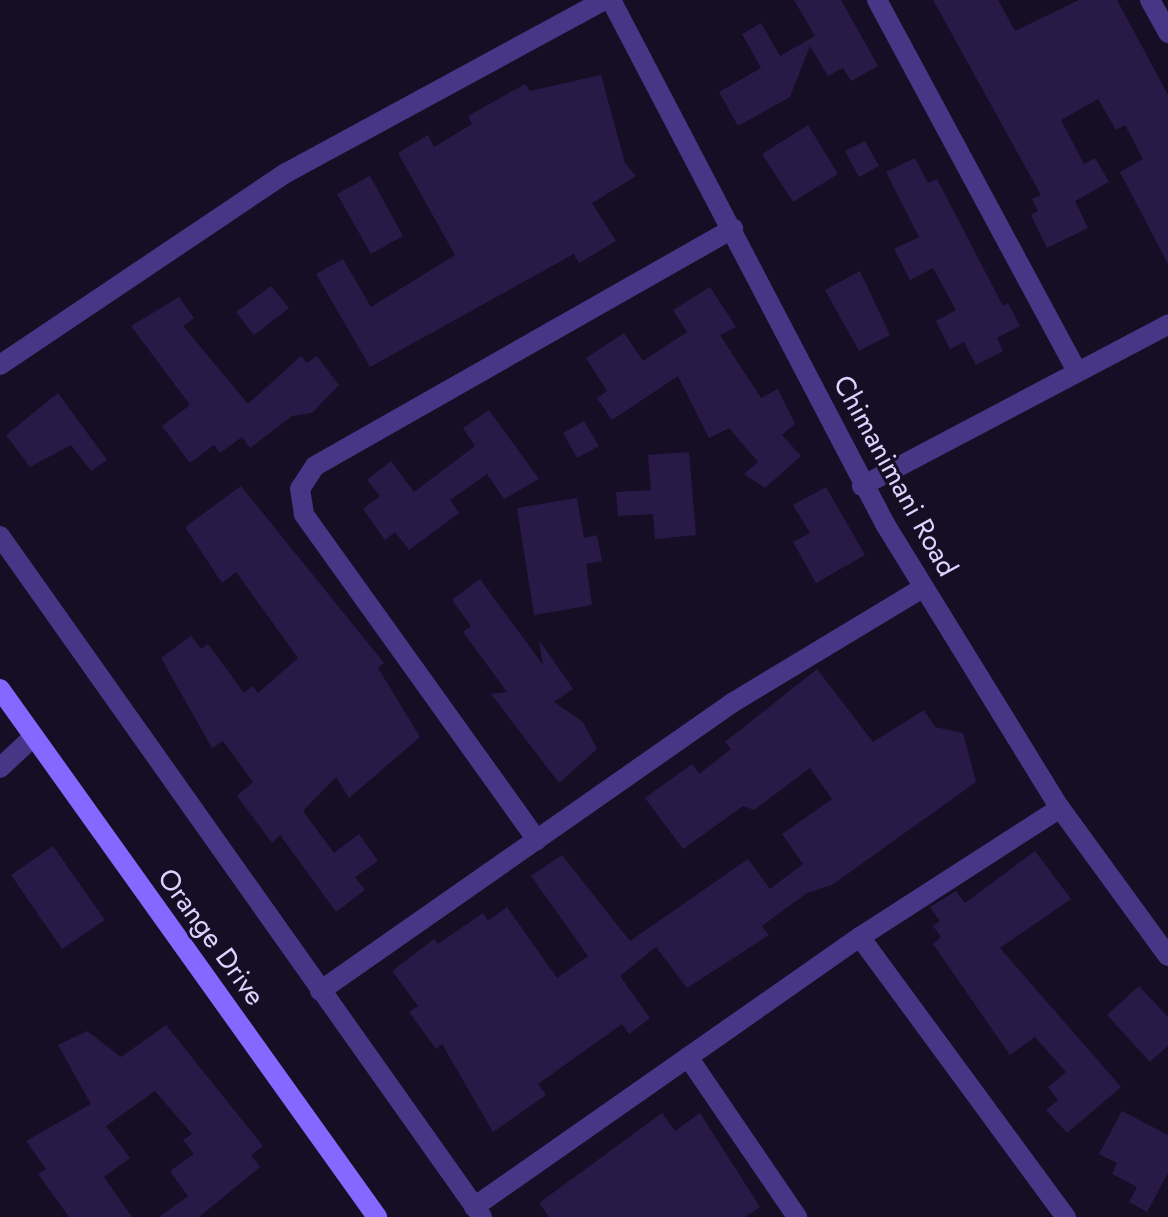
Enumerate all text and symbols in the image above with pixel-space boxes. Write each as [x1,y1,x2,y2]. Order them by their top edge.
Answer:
street label: Chimanimani Road [826,370,964,582]
street label: Orange Drive [150,862,272,1012]

